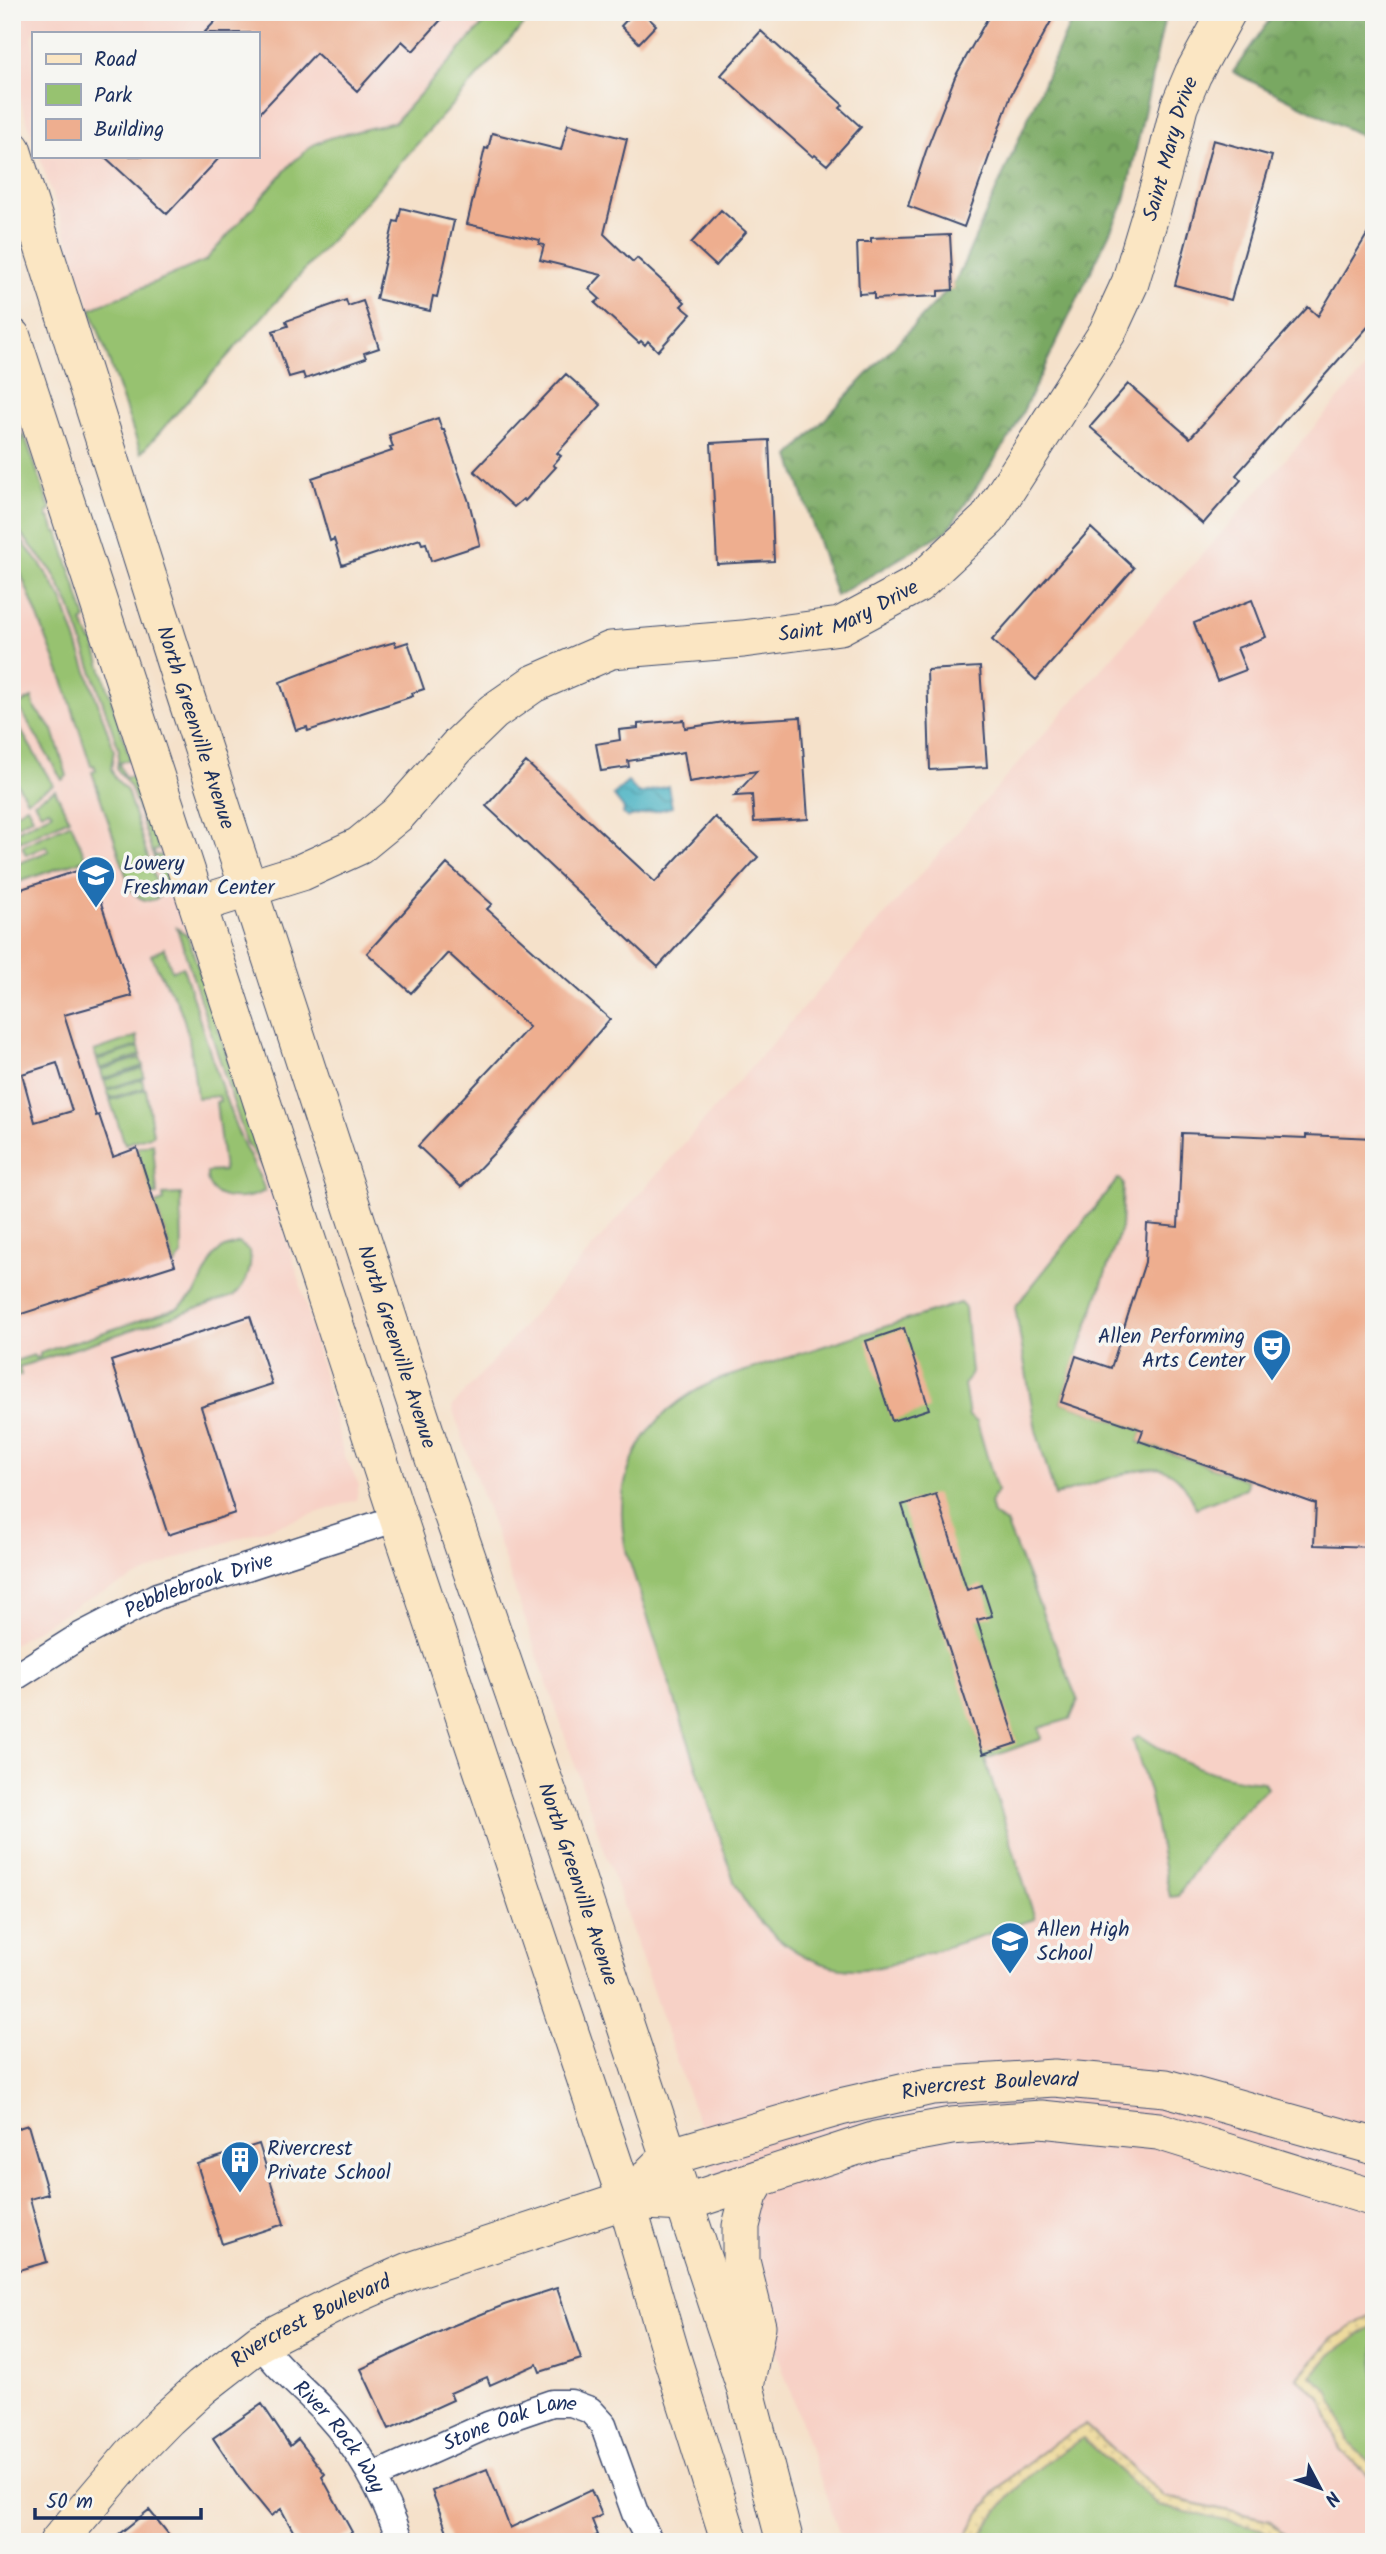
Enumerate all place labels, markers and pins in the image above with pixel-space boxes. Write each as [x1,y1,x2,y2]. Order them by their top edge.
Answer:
place label: Lowery Freshman Center [123,848,276,905]
school or university icon: Lowery Freshman Center [75,854,117,909]
place label: Allen Performing Arts Center [1098,1321,1246,1378]
theatre icon: Allen Performing Arts Center [1251,1327,1293,1382]
place label: Allen High School [1037,1914,1129,1971]
school or university icon: Allen High School [989,1920,1031,1975]
place label: Rivercrest Private School [267,2133,391,2190]
building icon: Rivercrest Private School [219,2139,261,2194]

